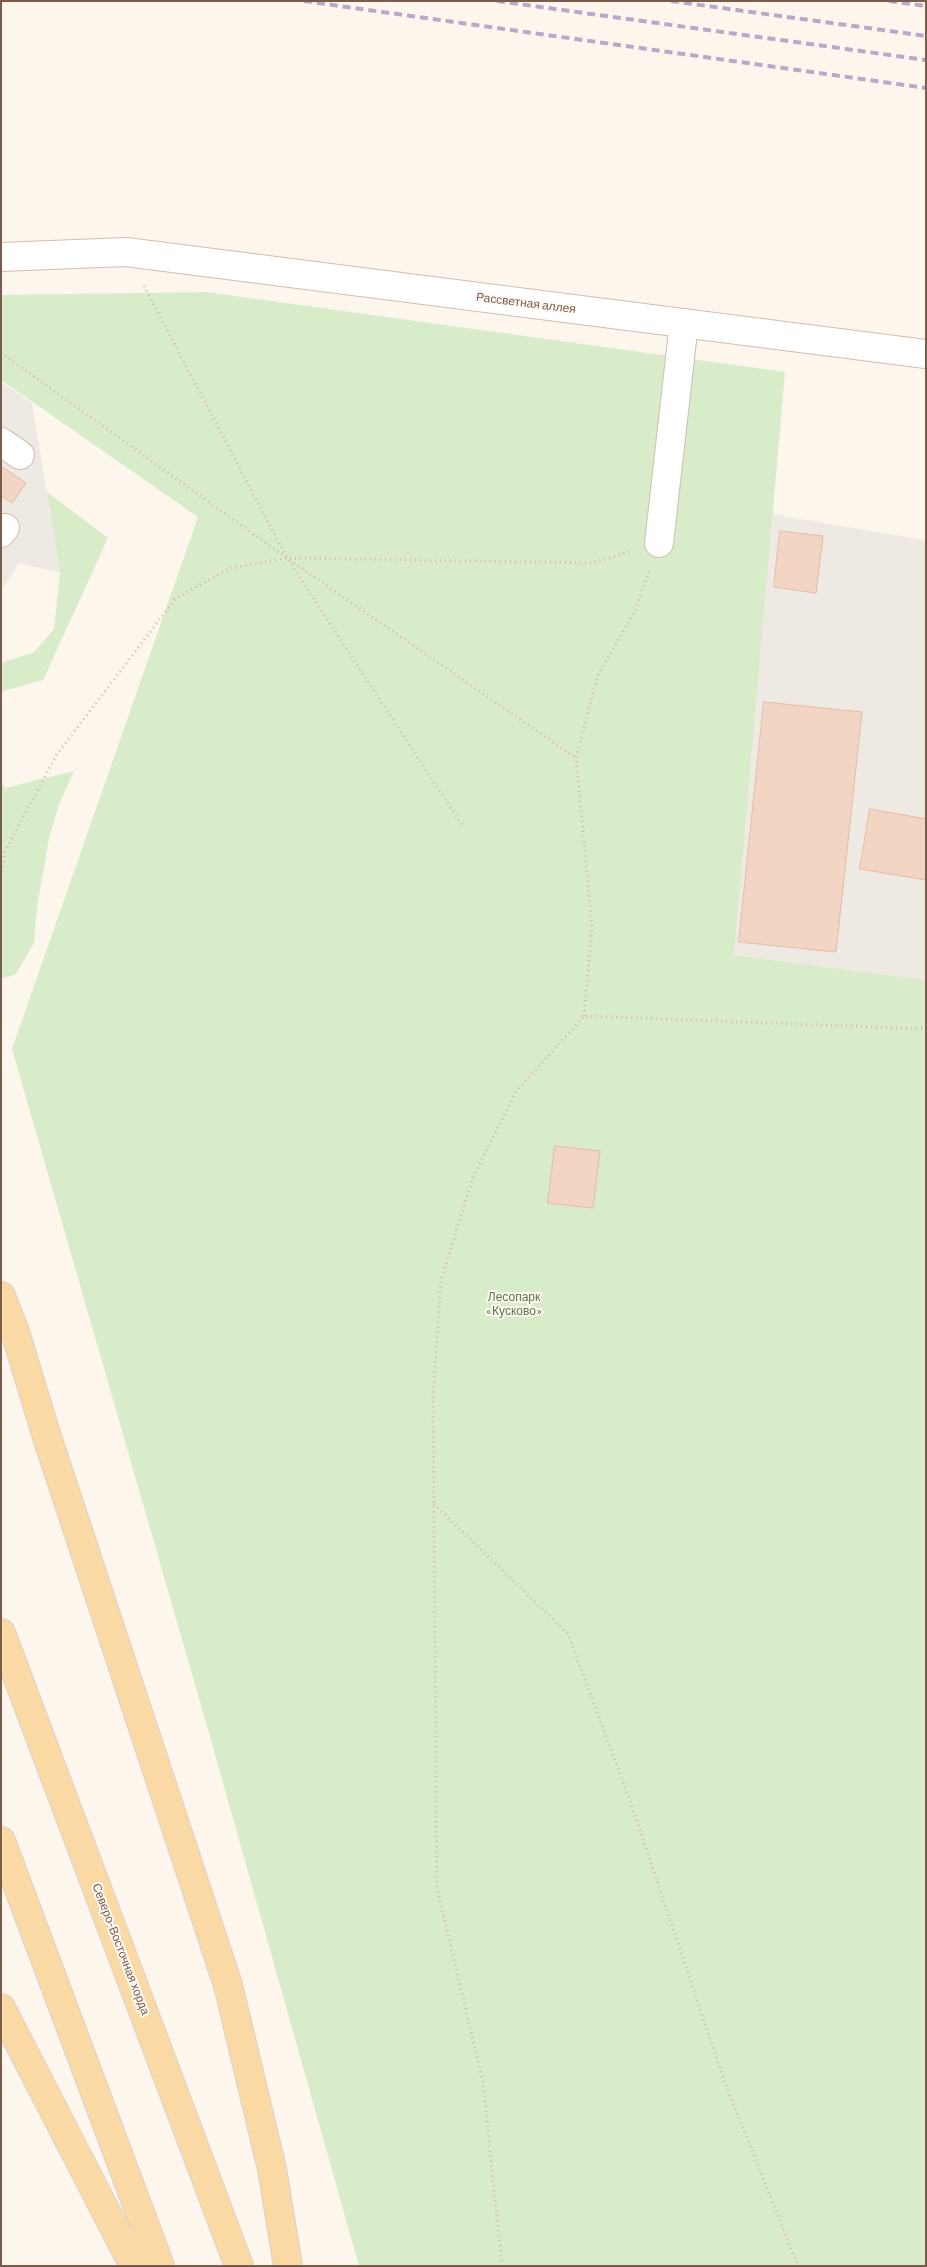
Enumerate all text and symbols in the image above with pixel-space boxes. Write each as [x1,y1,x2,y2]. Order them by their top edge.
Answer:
street label: Рассветная аллея [475,290,577,316]
park label: Лесопарк «Кусково» [486,1290,542,1318]
street label: Северо-Восточная хорда [89,1881,153,2017]

